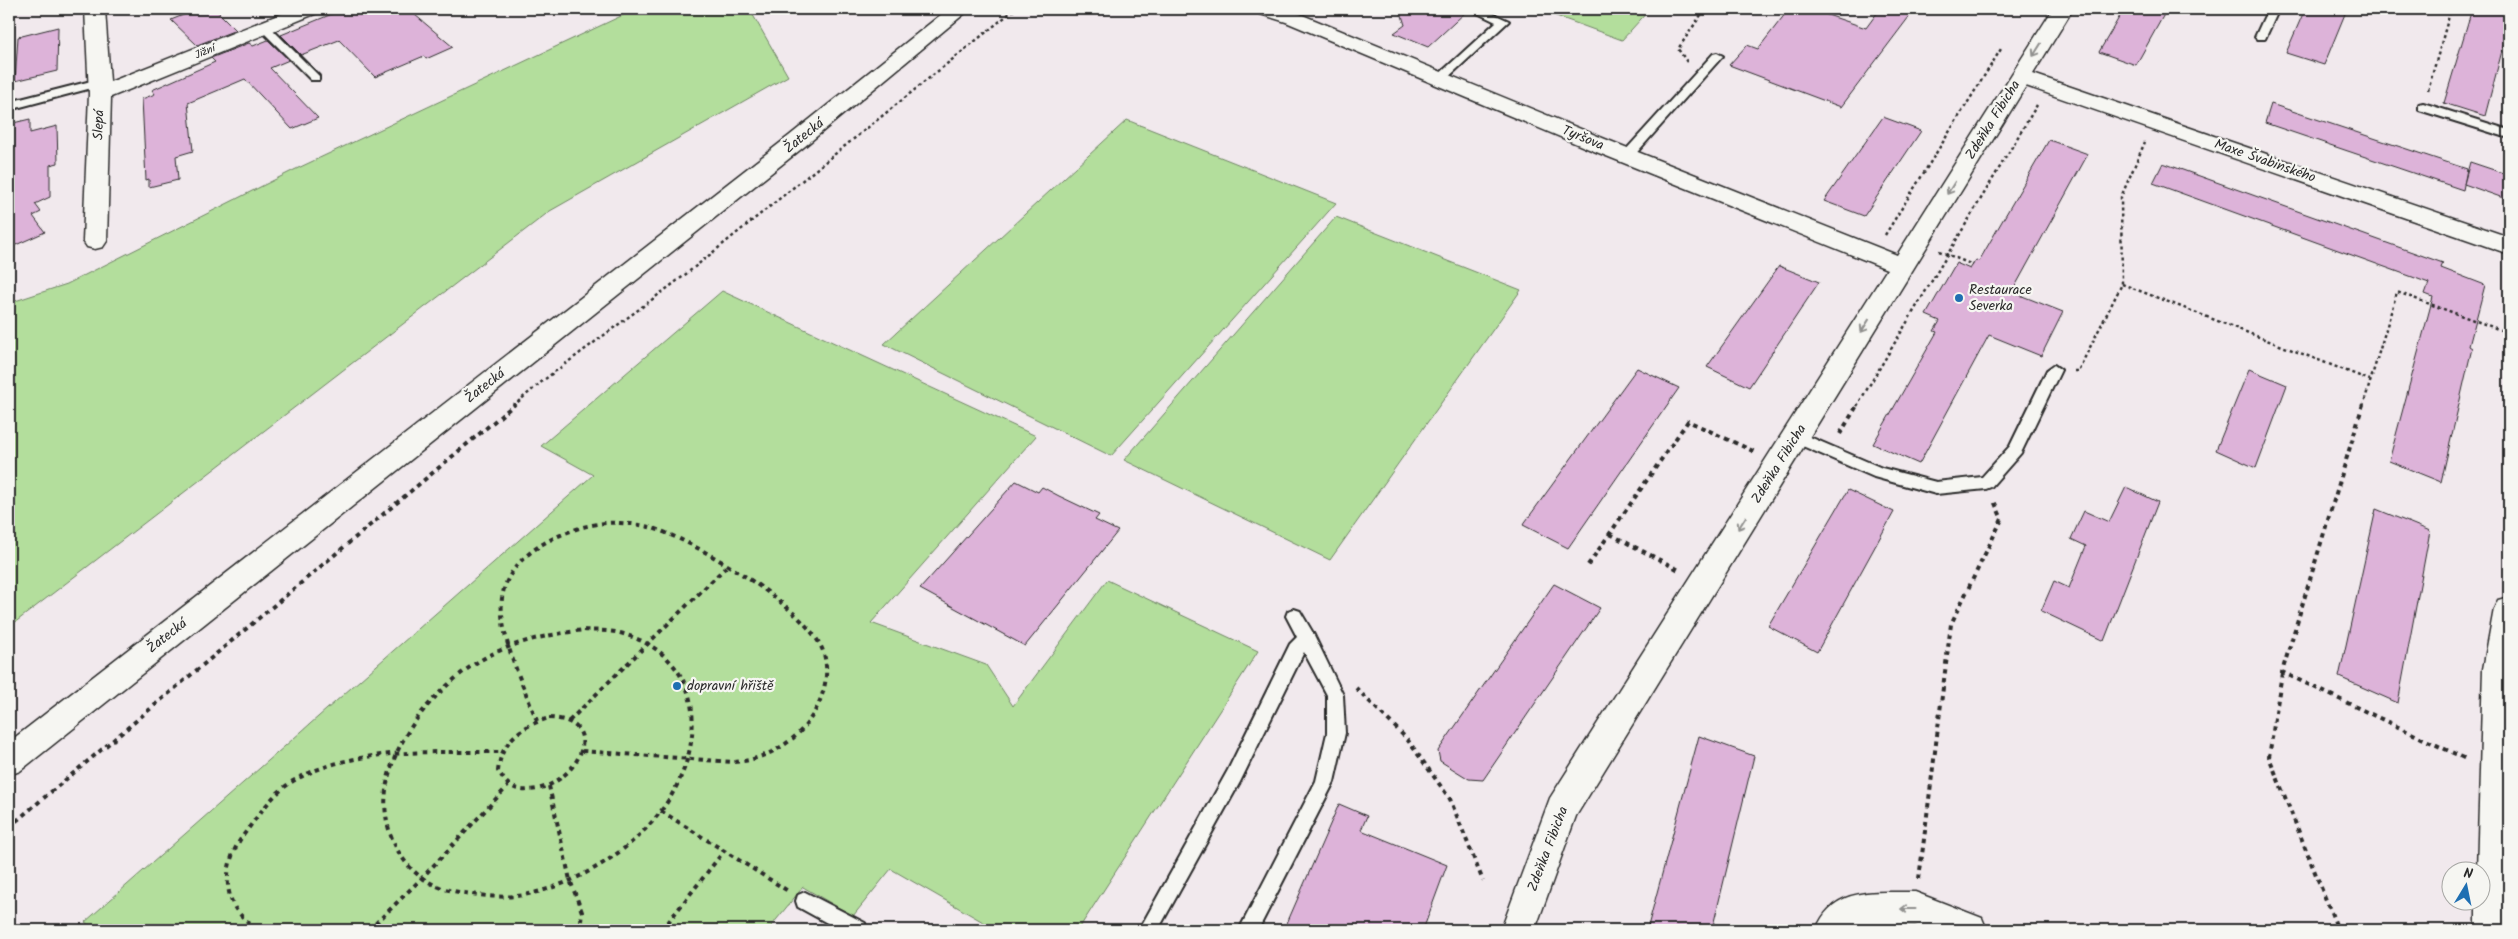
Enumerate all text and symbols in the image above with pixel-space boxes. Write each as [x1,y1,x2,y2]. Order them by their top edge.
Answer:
street label: Jižní [192,39,220,64]
one-way arrow [2032,43,2042,57]
street label: Zdeňka Fibicha [1960,76,2026,164]
street label: Slepá [87,108,111,141]
street label: Žatecká [779,112,830,159]
street label: Tyršova [1559,120,1607,156]
street label: Maxe Švabinského [2211,133,2319,189]
one-way arrow [1946,181,1956,195]
place label: Restaurace Severka [1969,279,2033,317]
marker: Restaurace Severka [1953,292,1965,304]
one-way arrow [1859,318,1869,332]
street label: Žatecká [460,362,511,409]
street label: Zdeňka Fibicha [1746,420,1812,508]
one-way arrow [1736,515,1746,529]
street label: Žatecká [142,612,193,659]
place label: dopravní hřiště [687,675,774,697]
marker: dopravní hřiště [671,680,683,692]
street label: Zdeňka Fibicha [1522,803,1574,895]
north arrow [2440,862,2490,912]
text: N [2462,863,2475,886]
one-way arrow [1900,905,1916,914]

